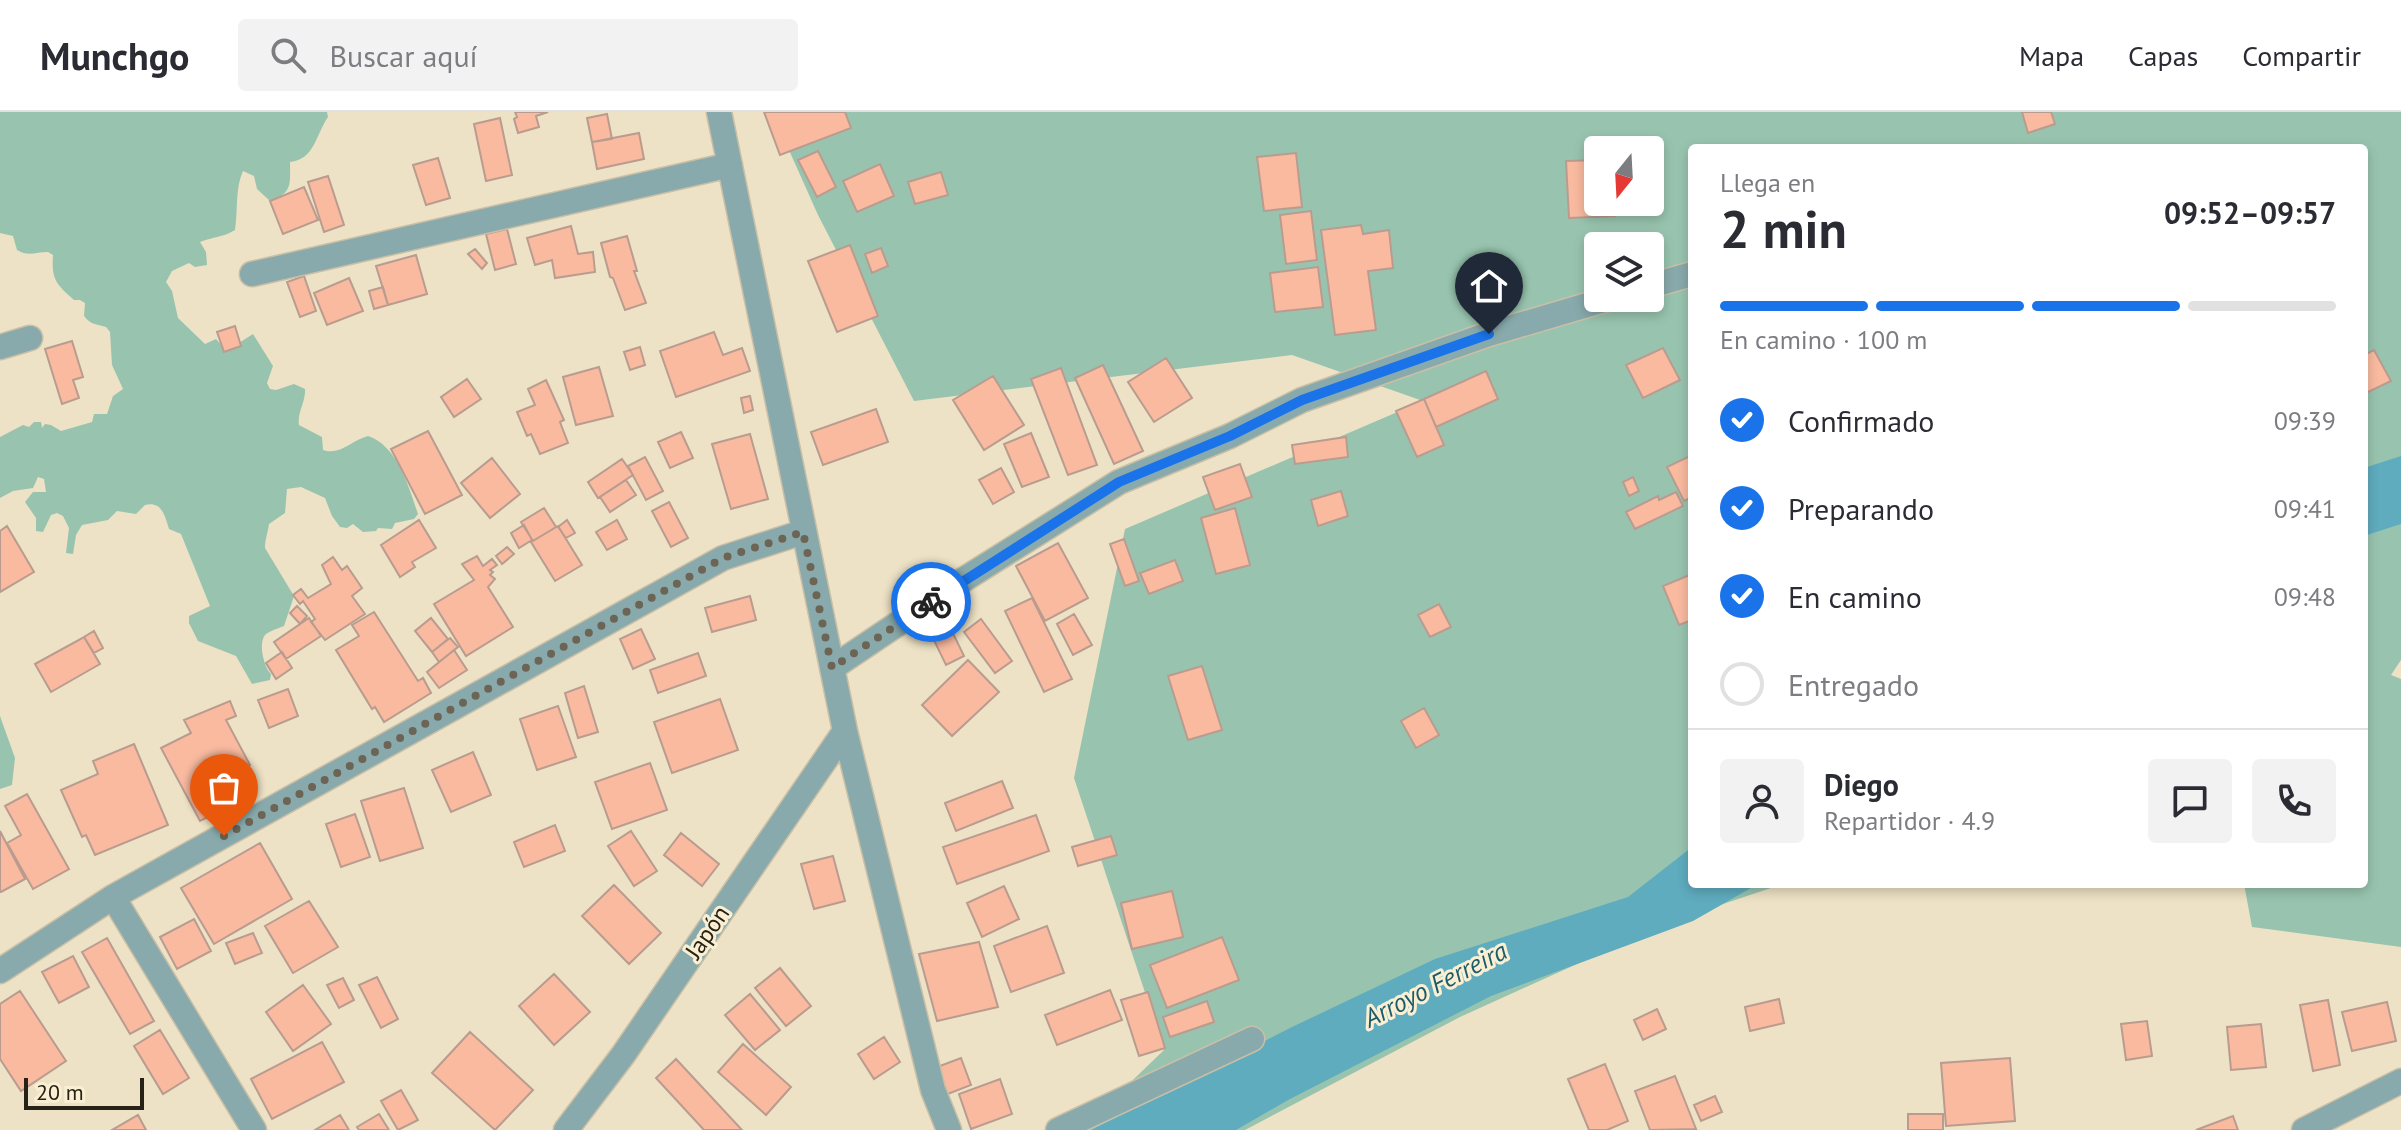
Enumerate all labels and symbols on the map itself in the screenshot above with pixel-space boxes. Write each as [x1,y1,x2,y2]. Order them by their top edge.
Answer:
north arrow [1584,136,1664,216]
pin [1455,252,1523,334]
courier [891,562,971,642]
pin [190,754,258,836]
street label: Japón [677,899,736,965]
water label: Arroyo Ferreira [1357,934,1513,1035]
scale bar [24,1074,144,1110]

